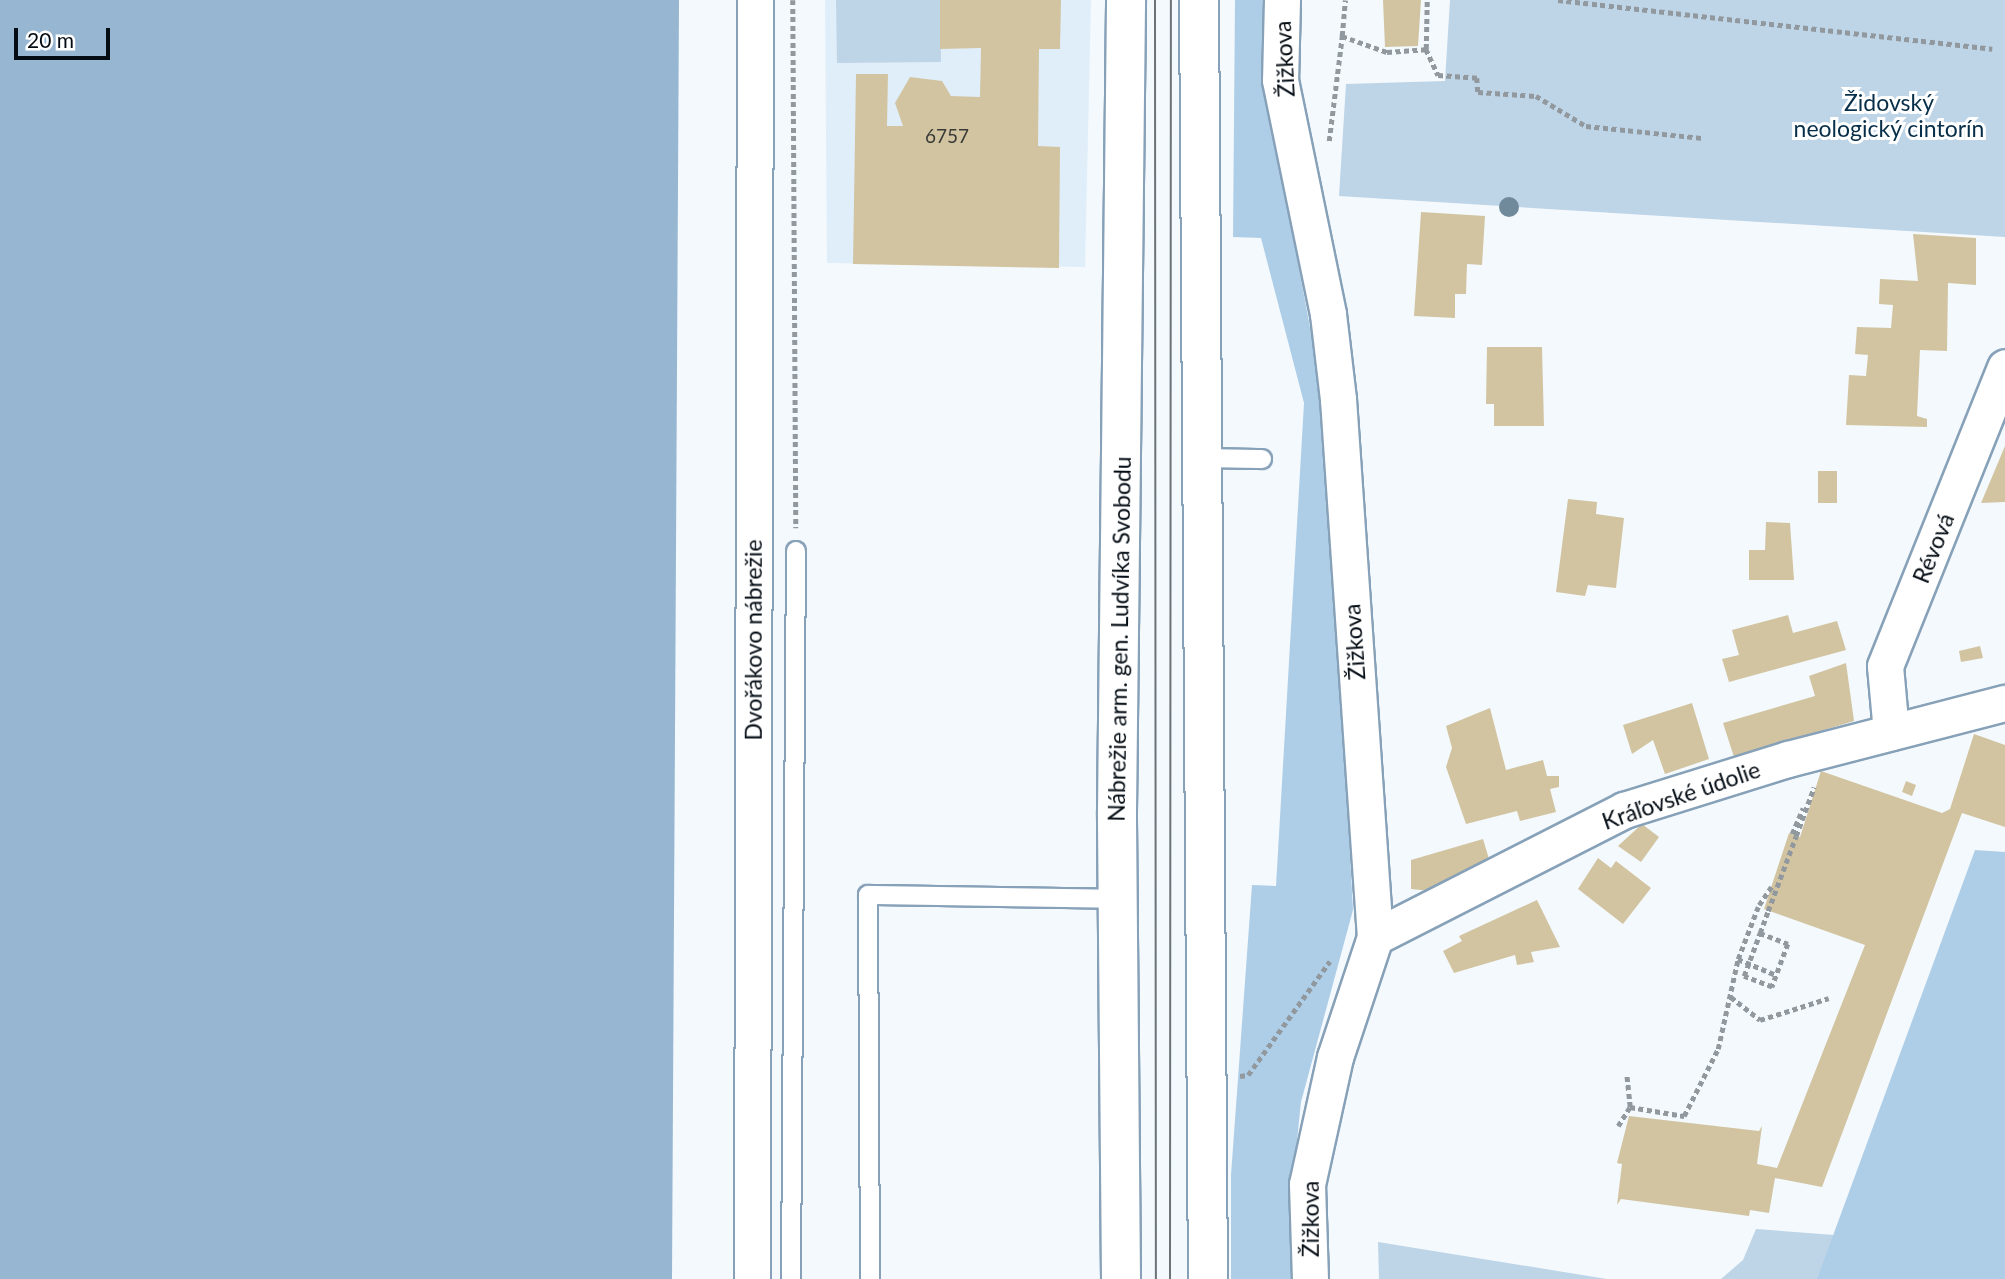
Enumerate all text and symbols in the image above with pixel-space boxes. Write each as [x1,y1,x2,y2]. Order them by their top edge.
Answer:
scale bar [18,14,114,58]
street label: Žižkova [1268,20,1300,98]
text: 20 m [27,27,74,52]
park label: Židovský neologický cintorín [1793,88,1985,142]
house number: 6757 [925,125,969,147]
street label: Nábrežie arm. gen. Ludvíka Svobodu [1102,456,1136,822]
street label: Révová [1907,509,1959,587]
street label: Dvořákovo nábrežie [739,539,767,741]
street label: Žižkova [1338,603,1370,681]
street label: Kráľovské údolie [1598,755,1764,835]
street label: Žižkova [1296,1181,1324,1257]

